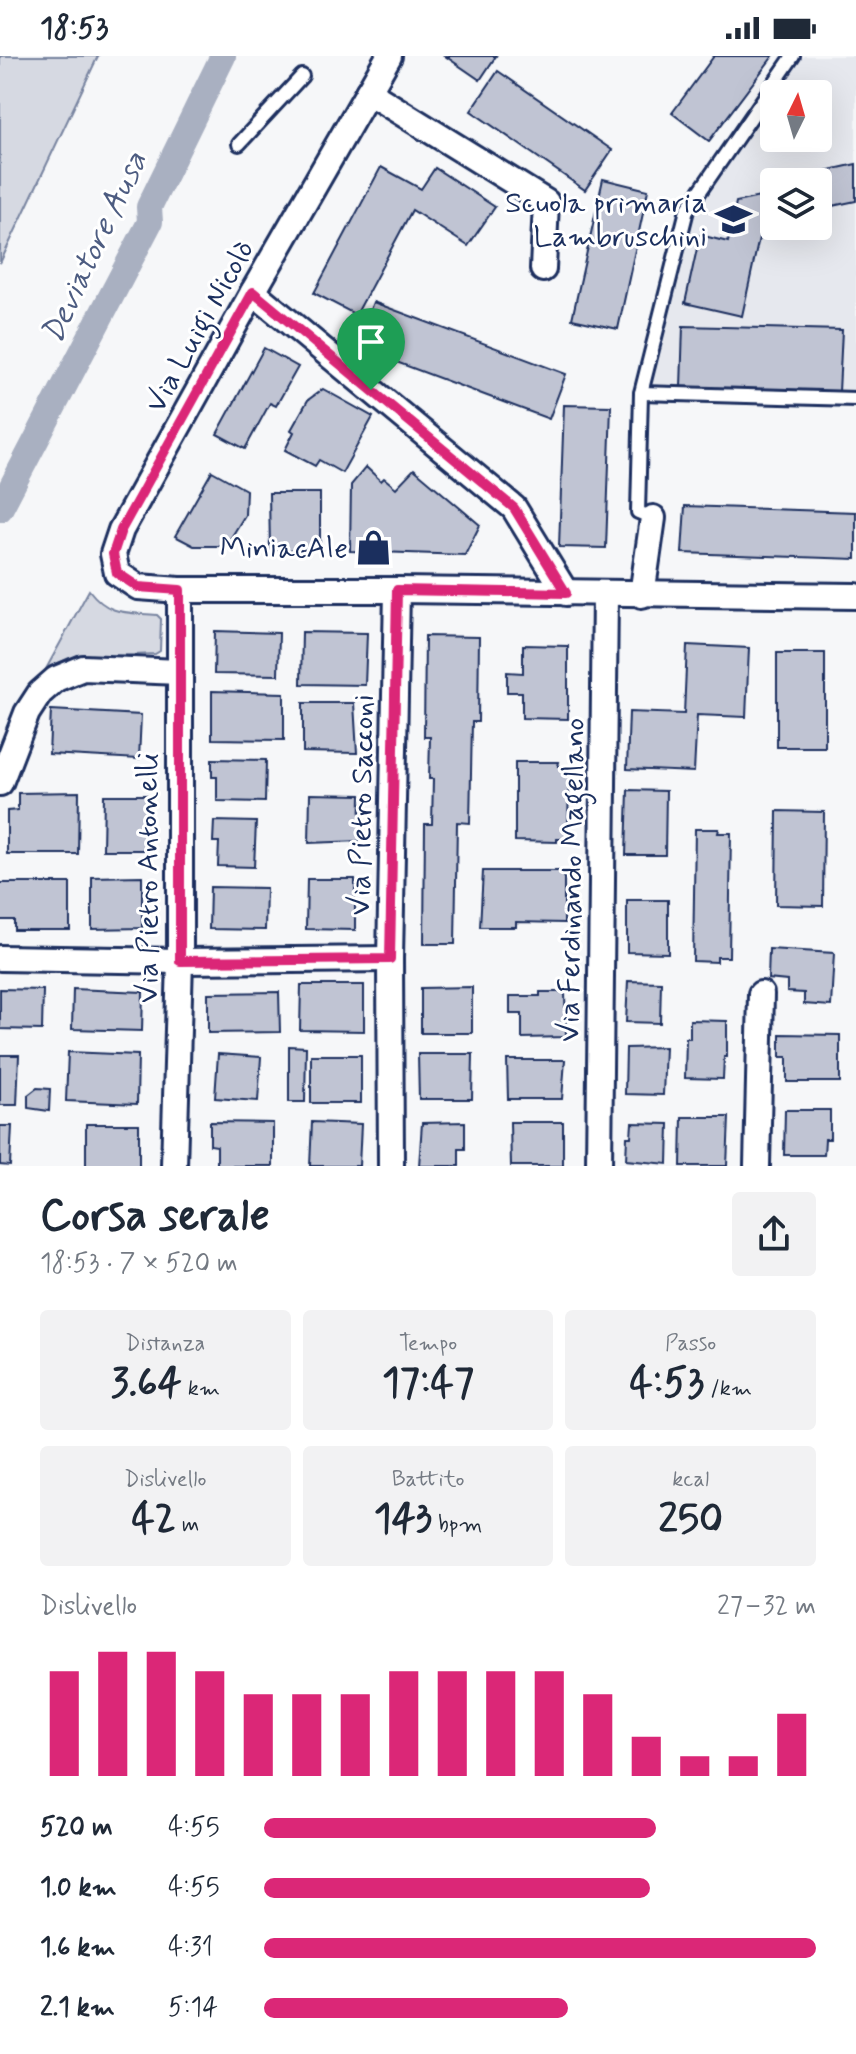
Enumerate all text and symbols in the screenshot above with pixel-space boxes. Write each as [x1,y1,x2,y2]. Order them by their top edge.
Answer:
text: 18:53 [40,9,109,48]
north arrow [760,80,832,152]
map controls [760,80,832,240]
water label: Deviatore Ausa [32,145,158,351]
button: layers [760,168,832,240]
place label: Scuola primaria Lambruschini [505,184,707,257]
school or university icon: Scuola primaria Lambruschini [714,200,752,238]
street label: Via Luigi Nicolò [137,234,266,421]
pin [337,308,405,390]
icon: arrive [349,320,393,364]
shop icon: MiniacAle [355,528,393,566]
place label: MiniacAle [220,529,348,568]
street label: Via Pietro Sacconi [341,694,384,916]
street label: Via Ferdinando Magellano [550,717,598,1043]
street label: Via Pietro Antonelli [129,753,168,1003]
text: Corsa serale [40,1188,270,1246]
button: share [732,1192,816,1276]
text: 18:53 · 7 × 520 m [40,1247,238,1281]
text: Distanza [125,1330,205,1358]
text: Tempo [399,1330,457,1358]
text: Passo [665,1330,716,1358]
text: 3.64 [111,1358,182,1410]
text: 17:47 [382,1358,474,1410]
text: 4:53 [629,1358,704,1410]
text: km [182,1375,220,1403]
text: /km [704,1375,752,1403]
text: Dislivello [124,1466,206,1494]
text: Battito [392,1466,464,1494]
text: kcal [672,1466,709,1494]
text: 42 [131,1494,176,1546]
text: 143 [374,1494,432,1546]
text: 250 [658,1494,723,1546]
text: m [176,1511,199,1539]
text: bpm [432,1511,482,1539]
text: Dislivello [40,1590,137,1624]
text: 27–32 m [717,1590,816,1624]
text: 520 m [40,1811,113,1845]
text: 4:55 [168,1811,220,1845]
text: 1.0 km [40,1871,117,1905]
text: 4:55 [168,1871,220,1905]
text: 1.6 km [40,1931,115,1965]
text: 4:31 [168,1931,213,1965]
text: 2.1 km [40,1991,115,2025]
text: 5:14 [168,1991,218,2025]

